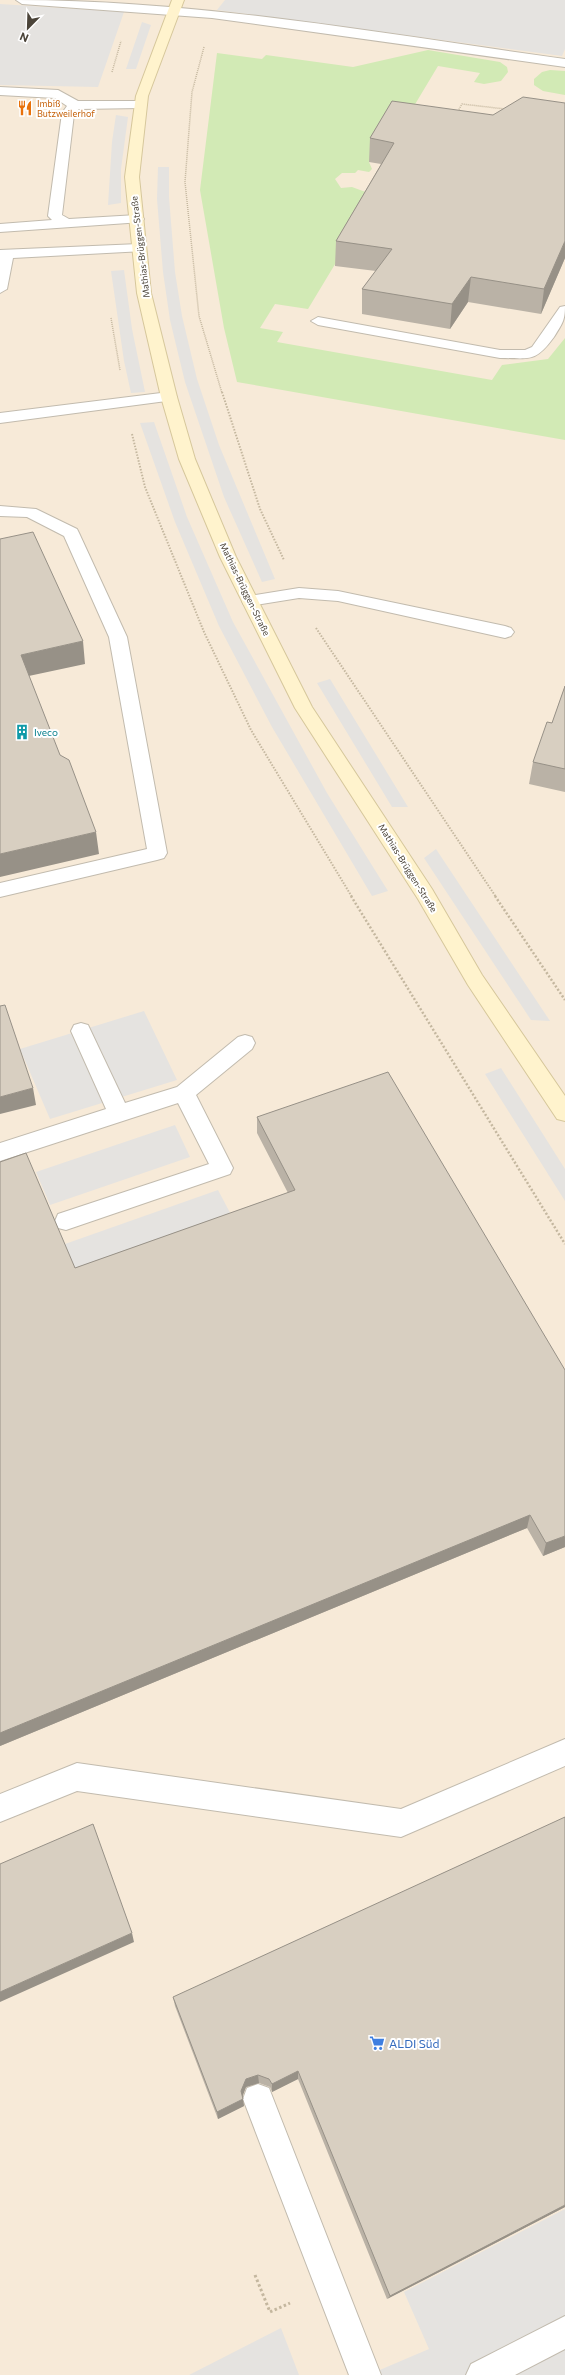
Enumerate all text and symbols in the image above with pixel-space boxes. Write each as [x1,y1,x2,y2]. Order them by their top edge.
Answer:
north arrow [8,8,48,48]
text: N [18,30,30,45]
place label: Imbiß Butzweilerhof [37,98,95,119]
restaurant icon: Imbiß Butzweilerhof [16,99,34,117]
street label: Mathias-Brüggen-Straße [128,195,152,298]
street label: Mathias-Brüggen-Straße [218,541,272,638]
building icon: Iveco [13,723,31,741]
place label: Iveco [34,726,58,738]
street label: Mathias-Brüggen-Straße [376,822,440,914]
supermarket icon: ALDI Süd [368,2034,386,2052]
place label: ALDI Süd [389,2036,439,2050]

